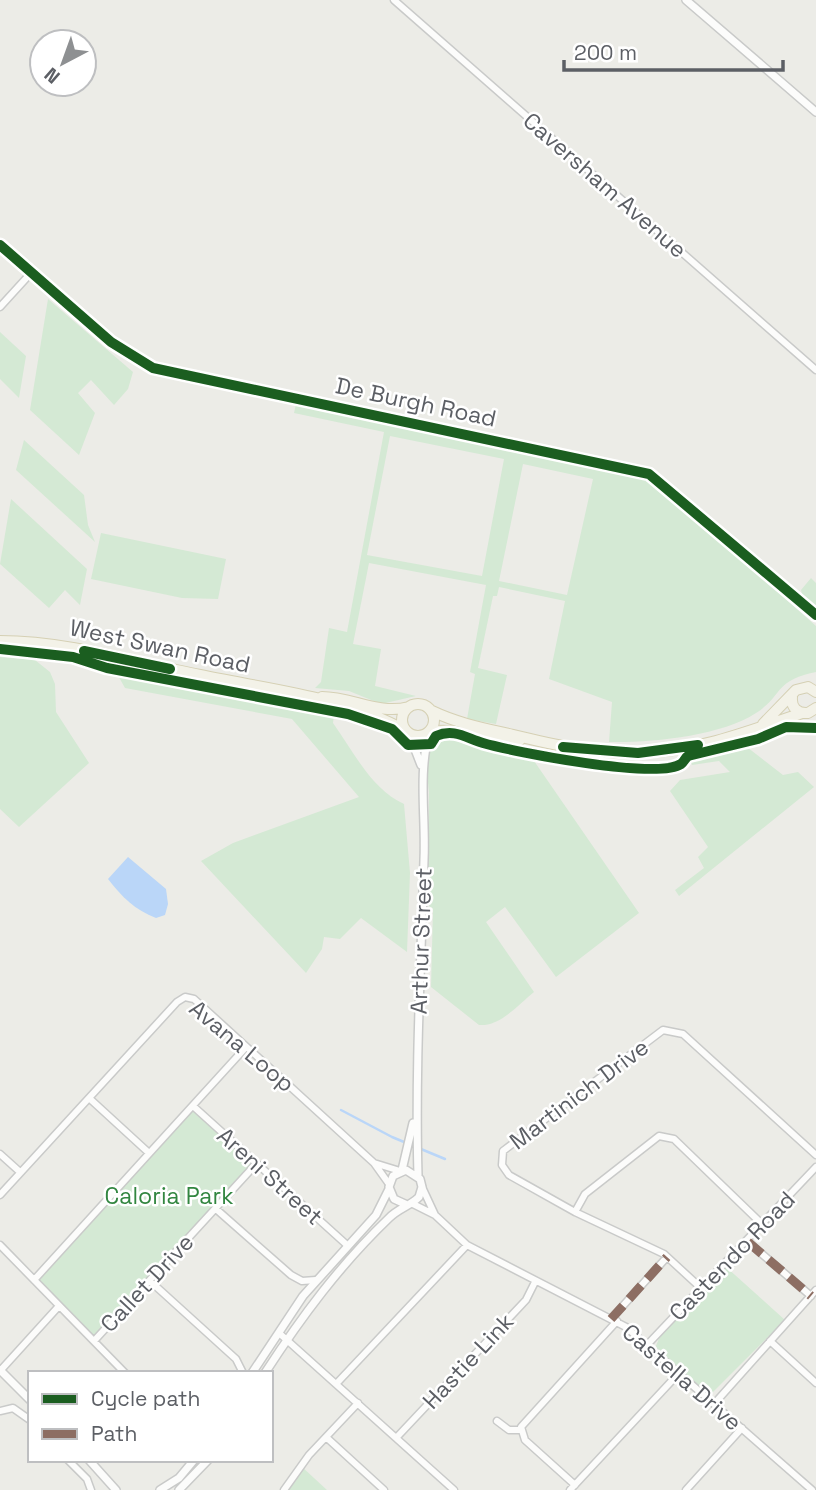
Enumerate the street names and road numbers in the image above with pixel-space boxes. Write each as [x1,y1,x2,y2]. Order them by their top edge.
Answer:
street label: Caversham Avenue [517,106,693,264]
street label: De Burgh Road [333,370,499,434]
street label: West Swan Road [67,612,253,680]
street label: Arthur Street [403,867,439,1015]
street label: Avana Loop [183,993,301,1099]
street label: Martinich Drive [503,1032,655,1156]
street label: Areni Street [211,1121,329,1231]
street label: Castendo Road [663,1185,801,1327]
street label: Callet Drive [94,1227,200,1339]
street label: Hastie Link [416,1307,520,1415]
street label: Castella Drive [616,1317,748,1437]

